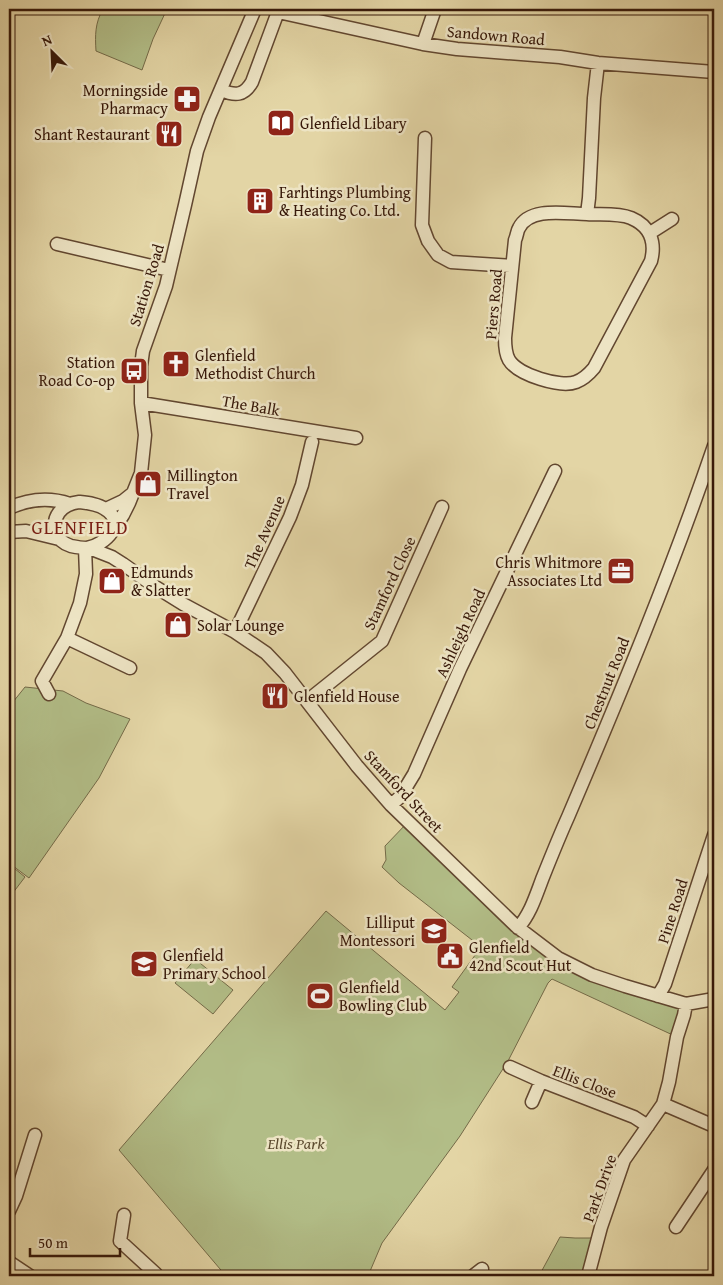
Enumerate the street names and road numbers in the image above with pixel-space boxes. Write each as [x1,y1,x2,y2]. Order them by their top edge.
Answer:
street label: Sandown Road [446,19,546,51]
street label: Station Road [122,240,170,329]
street label: Piers Road [478,267,508,340]
street label: The Balk [220,388,283,422]
street label: The Avenue [237,491,291,573]
street label: Stamford Close [357,532,421,634]
street label: Ashleigh Road [429,584,491,681]
street label: Chestnut Road [577,633,636,733]
street label: Stamford Street [359,744,449,838]
street label: Pine Road [650,875,694,946]
street label: Ellis Close [550,1058,620,1104]
street label: Park Drive [576,1151,622,1225]

